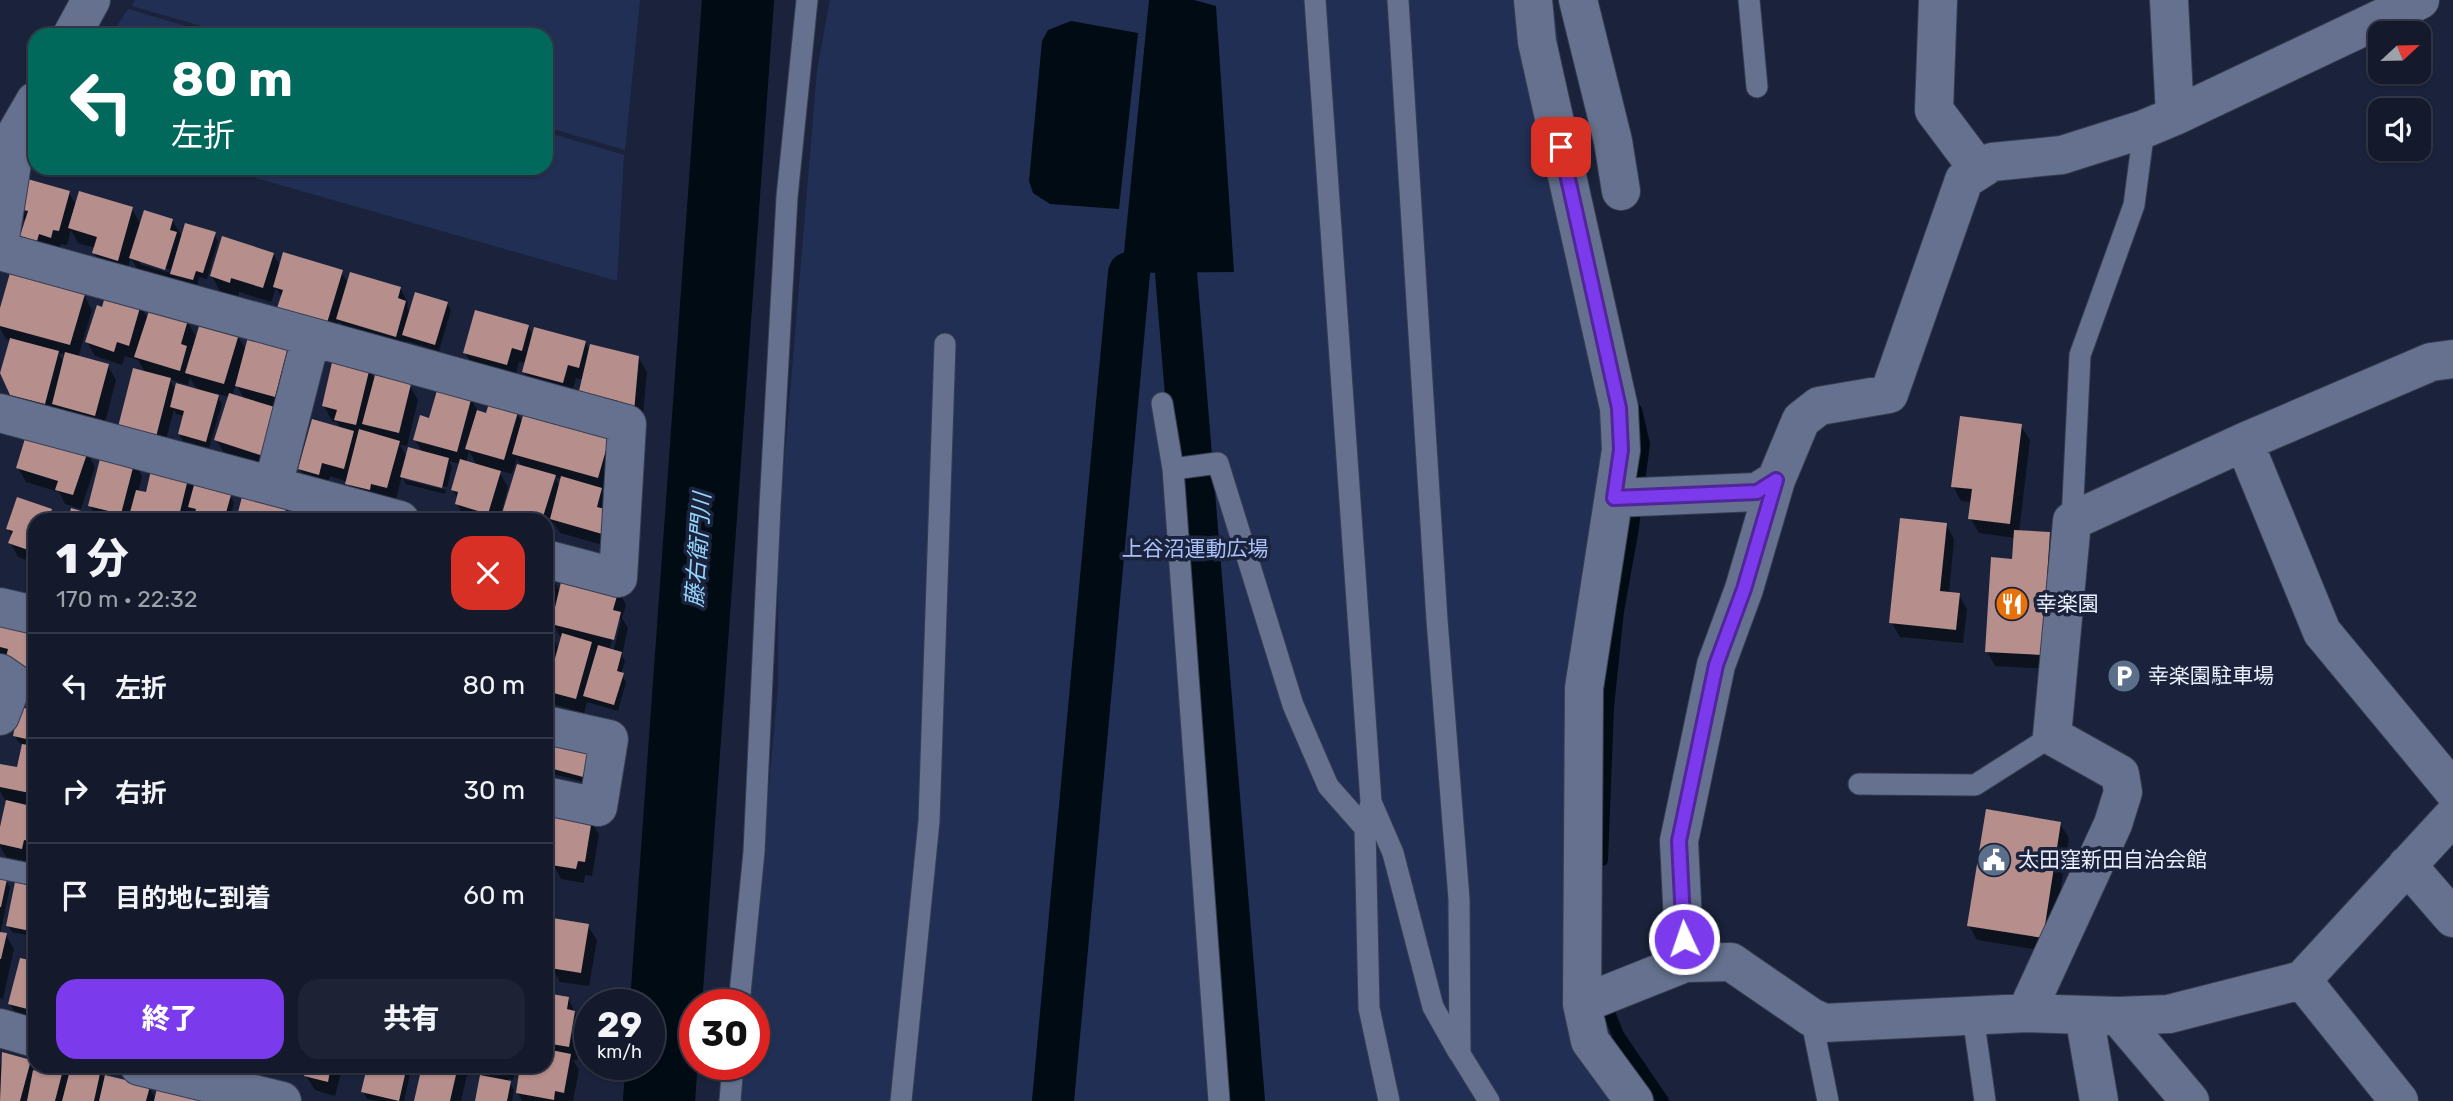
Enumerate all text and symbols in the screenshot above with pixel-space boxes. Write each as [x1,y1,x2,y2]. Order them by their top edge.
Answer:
north arrow [2368,21,2431,84]
map controls [2368,21,2431,161]
text: 80 m [171,50,293,108]
icon: left [56,56,147,147]
button: sound [2368,98,2431,161]
text: 左折 [171,116,235,154]
pin [1531,117,1591,177]
icon: arrive [1542,128,1580,166]
water label: 藤右衛門川 [680,489,716,608]
text: 1 分 [56,534,129,584]
button: close [451,536,525,610]
park label: 上谷沼運動広場 [1122,536,1269,561]
text: 170 m · 22:32 [56,585,197,613]
restaurant icon: 幸楽園 [1993,585,2031,623]
place label: 幸楽園 [2036,591,2099,616]
parking icon: 幸楽園駐車場 [2105,657,2143,695]
place label: 幸楽園駐車場 [2148,663,2274,688]
icon: left [56,667,94,705]
text: 80 m [462,670,525,701]
text: 左折 [115,673,167,704]
icon: right [56,772,94,810]
text: 30 m [463,775,525,806]
text: 右折 [115,778,167,809]
public building icon: 太田窪新田自治会館 [1975,841,2013,879]
place label: 太田窪新田自治会館 [2018,847,2207,872]
icon: arrive [56,877,94,915]
text: 60 m [463,880,525,911]
text: 目的地に到着 [115,883,271,914]
position arrow [1647,902,1721,976]
button: 終了 [56,979,284,1059]
button: 共有 [298,979,525,1059]
speed limit sign: 30 [679,989,770,1080]
text: 29 [597,1004,642,1046]
text: km/h [597,1041,642,1063]

